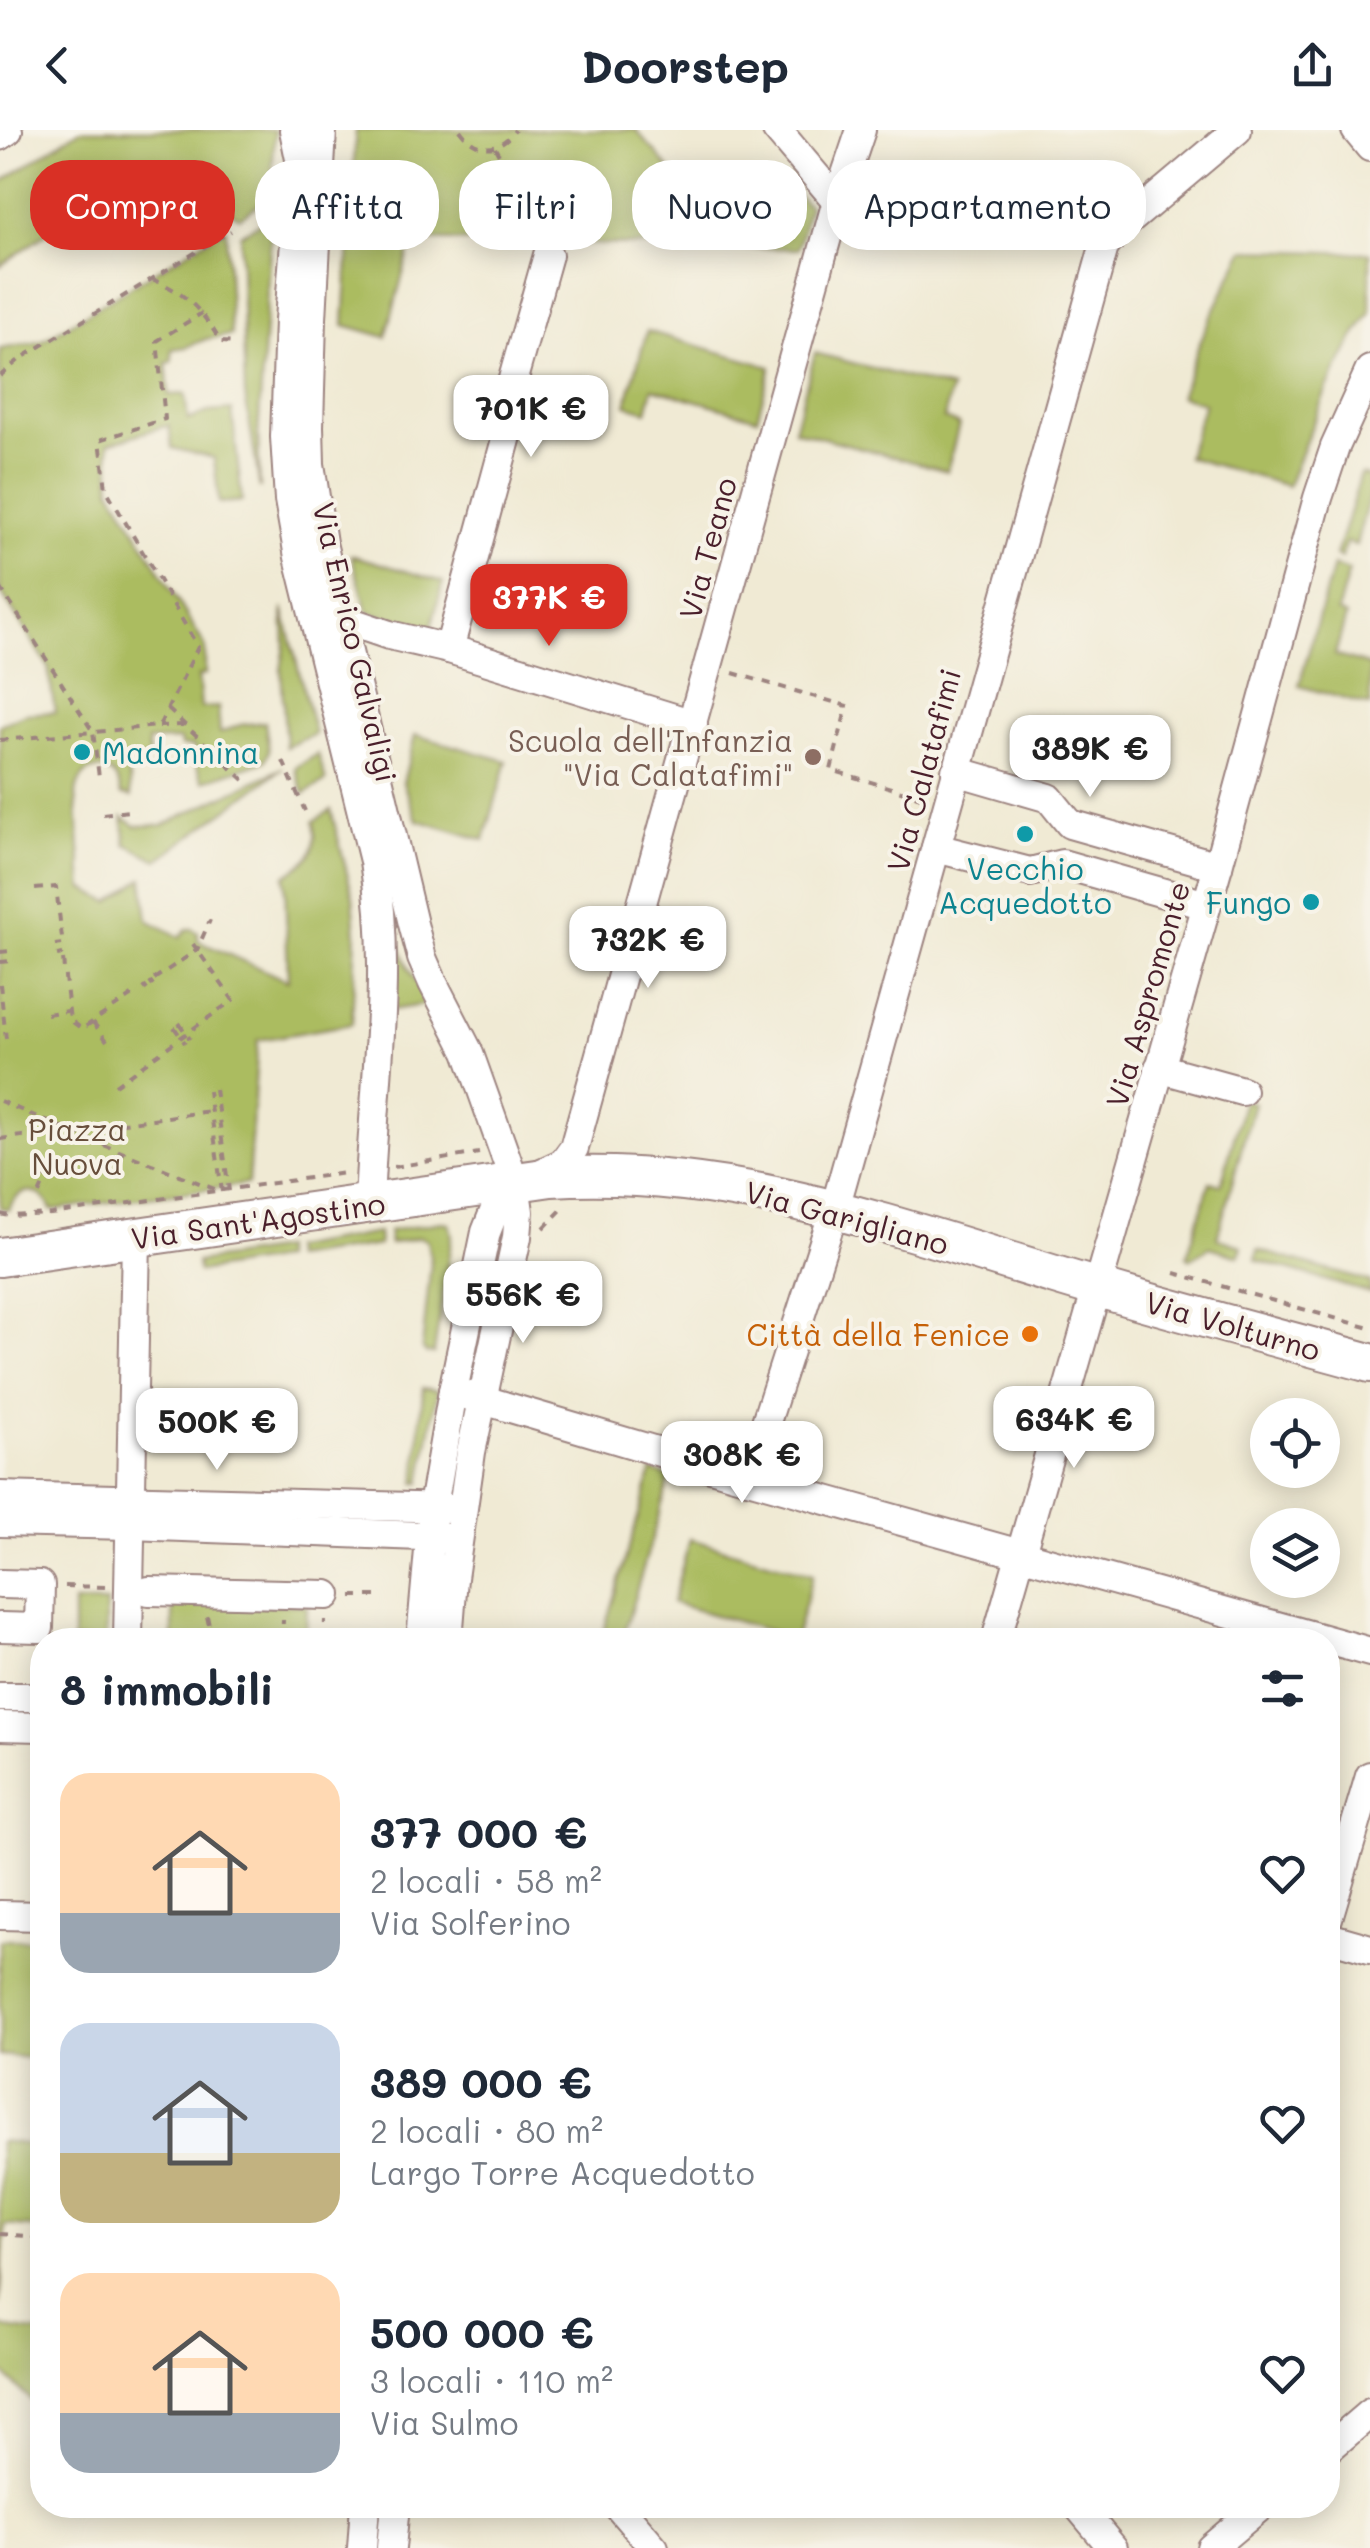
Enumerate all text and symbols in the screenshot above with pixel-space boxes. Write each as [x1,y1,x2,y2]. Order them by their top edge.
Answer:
text: Doorstep [581,36,789,94]
icon: back [30,38,85,93]
icon: share [1285,38,1340,93]
chip: Compra [30,160,235,250]
chip: Affitta [255,160,439,250]
chip: Filtri [459,160,612,250]
chip: Nuovo [632,160,807,250]
chip: Appartamento [827,160,1146,250]
pin: 701K € [450,375,612,460]
text: 701K € [475,386,587,428]
street label: Via Teano [669,473,745,623]
street label: Via Enrico Galvaligi [304,498,408,786]
pin: 377K € [468,564,630,649]
text: 377K € [492,575,606,617]
street label: Via Calatafimi [877,664,969,876]
pin: 389K € [1009,715,1171,800]
place label: Scuola dell'Infanzia "Via Calatafimi" [508,720,793,794]
text: 389K € [1032,726,1148,768]
place label: Madonnina [102,732,259,772]
marker: Madonnina [71,741,93,763]
marker: Scuola dell'Infanzia "Via Calatafimi" [802,746,824,768]
marker: Vecchio Acquedotto [1014,823,1036,845]
place label: Vecchio Acquedotto [938,848,1112,922]
street label: Via Aspromonte [1096,876,1198,1112]
place label: Fungo [1206,882,1291,922]
marker: Fungo [1300,891,1322,913]
pin: 732K € [567,906,729,991]
text: 732K € [591,917,705,959]
park label: Piazza Nuova [28,1109,126,1183]
street label: Via Garigliano [741,1171,953,1263]
street label: Via Sant'Agostino [128,1182,388,1258]
pin: 556K € [442,1261,604,1346]
text: 556K € [465,1272,581,1314]
street label: Via Volturno [1141,1281,1325,1369]
place label: Città della Fenice [746,1314,1010,1354]
marker: Città della Fenice [1019,1323,1041,1345]
pin: 634K € [993,1386,1155,1471]
pin: 500K € [136,1388,298,1473]
text: 634K € [1015,1397,1133,1439]
map controls [1250,1398,1340,1598]
button: locate [1250,1398,1340,1488]
text: 500K € [158,1399,276,1441]
pin: 308K € [661,1421,823,1506]
text: 308K € [683,1432,801,1474]
button: layers [1250,1508,1340,1598]
text: 8 immobili [60,1661,274,1716]
icon: filters [1255,1661,1310,1716]
text: 377 000 € [370,1804,587,1859]
icon: home [140,1813,260,1933]
icon: heart [1255,1846,1310,1901]
text: 2 locali · 58 m² [370,1859,602,1901]
text: Via Solferino [370,1901,570,1943]
text: 389 000 € [370,2054,592,2109]
icon: home [140,2063,260,2183]
icon: heart [1255,2096,1310,2151]
text: 2 locali · 80 m² [370,2109,603,2151]
text: Largo Torre Acquedotto [370,2151,755,2193]
text: 500 000 € [370,2304,594,2359]
icon: home [140,2313,260,2433]
icon: heart [1255,2346,1310,2401]
text: 3 locali · 110 m² [370,2359,613,2401]
text: Via Sulmo [370,2401,519,2443]

